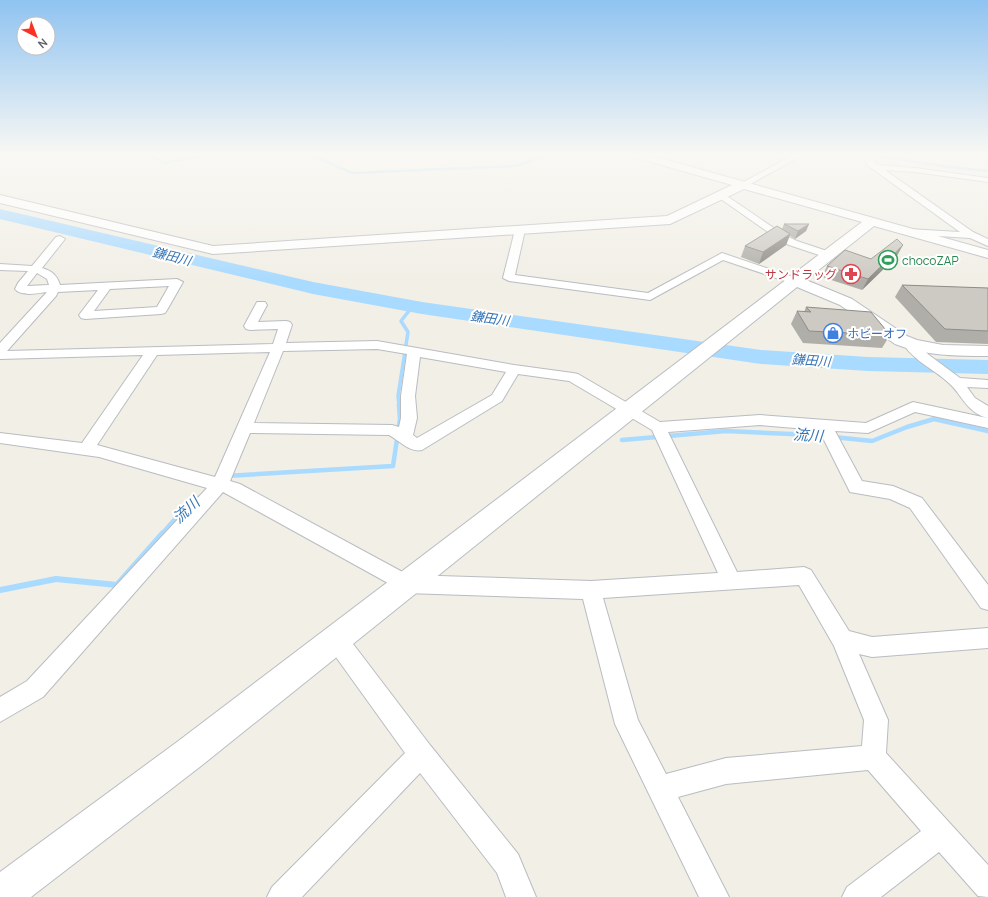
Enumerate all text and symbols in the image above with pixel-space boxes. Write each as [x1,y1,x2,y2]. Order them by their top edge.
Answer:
north arrow [16,16,56,56]
text: N [35,36,51,52]
water label: 鎌田川 [151,243,195,270]
sports icon: chocoZAP [877,249,899,271]
place label: chocoZAP [902,252,959,269]
pharmacy icon: サンドラッグ [840,263,862,285]
place label: サンドラッグ [765,266,837,283]
water label: 鎌田川 [469,306,513,330]
shop icon: ホビーオフ [822,322,844,344]
place label: ホビーオフ [847,325,907,342]
water label: 鎌田川 [791,350,833,370]
water label: 流川 [792,423,826,447]
water label: 流川 [168,491,206,528]

